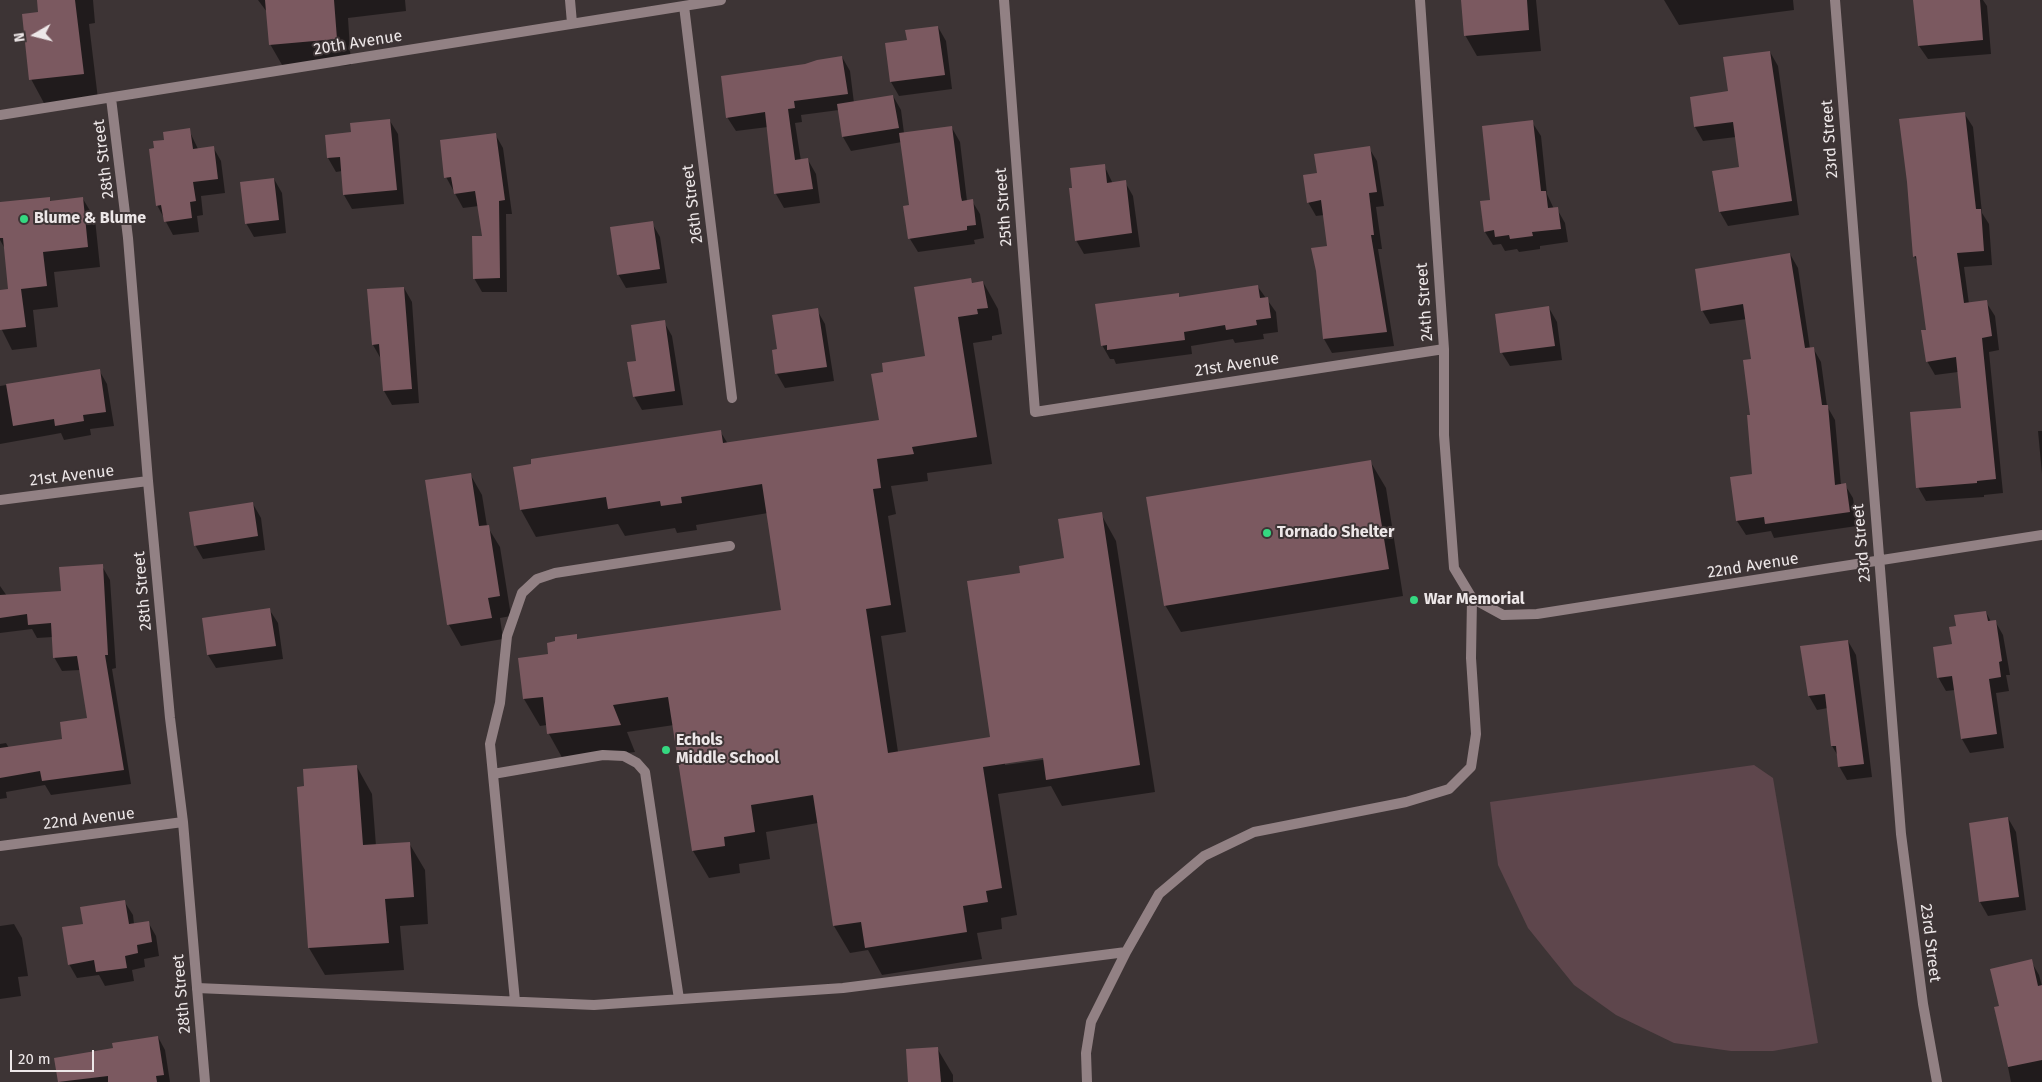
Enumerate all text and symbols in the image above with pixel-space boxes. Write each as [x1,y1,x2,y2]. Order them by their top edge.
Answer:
north arrow [10,10,60,60]
street label: 20th Avenue [312,27,404,59]
text: N [11,31,29,43]
street label: 23rd Street [1818,99,1842,179]
street label: 28th Street [90,118,118,200]
street label: 26th Street [679,164,707,244]
street label: 25th Street [992,167,1016,247]
place label: Blume & Blume [34,209,146,229]
marker: Blume & Blume [18,213,30,225]
street label: 24th Street [1413,262,1437,342]
street label: 21st Avenue [1194,349,1280,381]
street label: 21st Avenue [29,461,115,491]
street label: 23rd Street [1849,503,1875,583]
place label: Tornado Shelter [1277,523,1394,543]
marker: Tornado Shelter [1261,527,1273,539]
street label: 22nd Avenue [1706,549,1800,583]
street label: 28th Street [130,551,156,631]
place label: War Memorial [1424,590,1525,610]
marker: War Memorial [1408,594,1420,606]
place label: Echols Middle School [676,731,779,769]
marker: Echols Middle School [660,744,672,756]
street label: 22nd Avenue [42,804,136,834]
street label: 23rd Street [1916,903,1944,983]
street label: 28th Street [169,954,195,1034]
scale bar [12,1040,96,1072]
text: 20 m [18,1050,51,1068]

